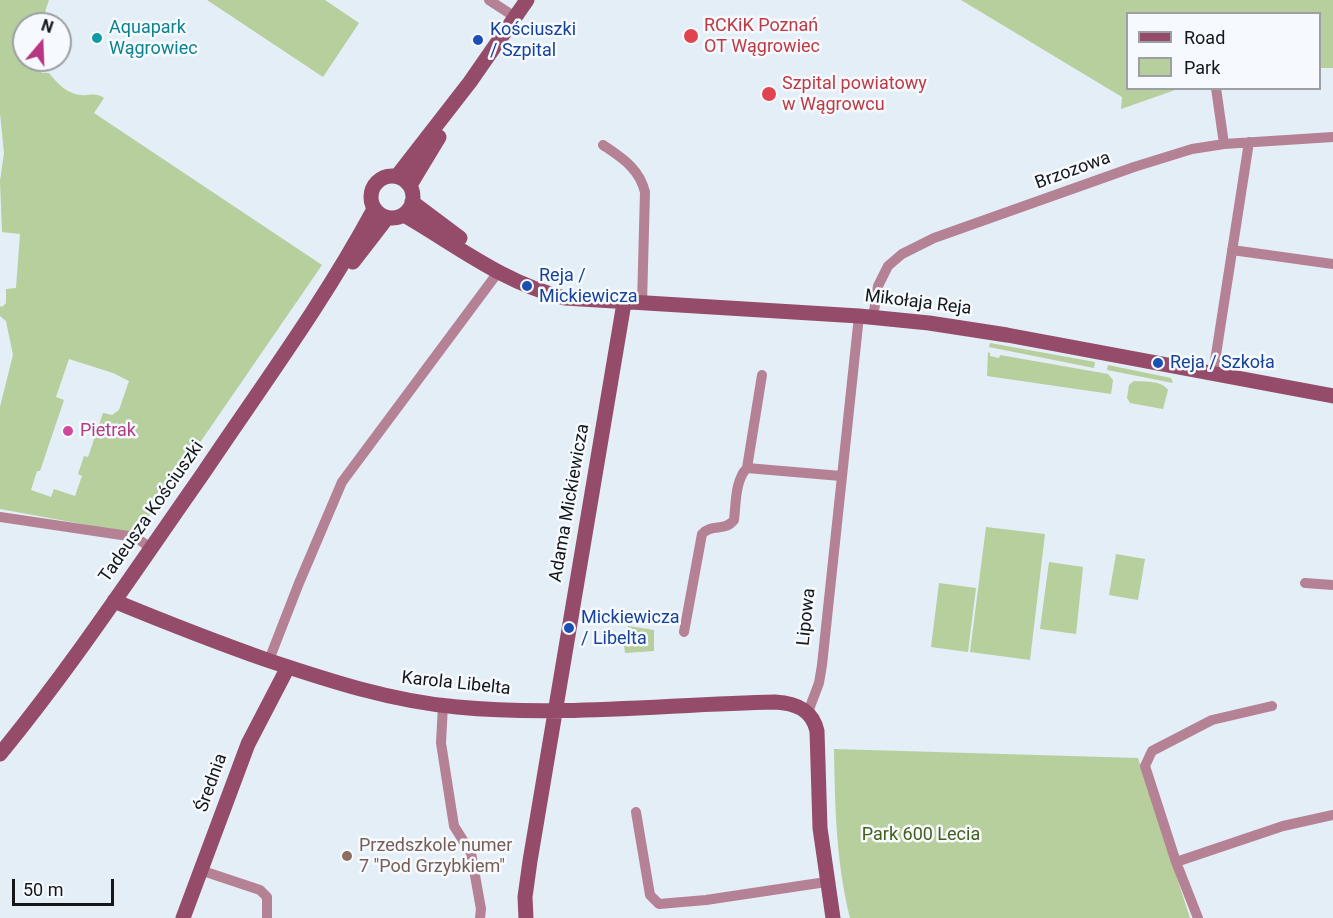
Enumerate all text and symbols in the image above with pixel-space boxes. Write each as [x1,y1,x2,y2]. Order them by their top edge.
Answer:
north arrow [12,12,72,72]
legend [1126,12,1321,90]
place label: RCKiK Poznań OT Wągrowiec [704,15,820,57]
text: N [39,16,56,37]
place label: Aquapark Wągrowiec [109,17,198,60]
place label: Kościuszki / Szpital [490,19,576,62]
marker: RCKiK Poznań OT Wągrowiec [682,27,700,45]
text: Road [1184,27,1225,48]
marker: Aquapark Wągrowiec [90,31,104,45]
marker: Kościuszki / Szpital [471,33,485,47]
text: Park [1184,57,1220,78]
place label: Szpital powiatowy w Wągrowcu [782,73,927,116]
marker: Szpital powiatowy w Wągrowcu [760,85,778,103]
street label: Brzozowa [1032,147,1114,195]
place label: Reja / Mickiewicza [539,265,638,308]
marker: Reja / Mickiewicza [520,279,534,293]
street label: Mikołaja Reja [863,286,973,320]
place label: Reja / Szkoła [1170,352,1275,374]
marker: Reja / Szkoła [1151,356,1165,370]
place label: Pietrak [80,420,136,442]
street label: Adama Mickiewicza [545,422,595,584]
marker: Pietrak [61,424,75,438]
street label: Tadeusza Kościuszki [95,437,209,587]
street label: Lipowa [793,587,821,647]
place label: Mickiewicza / Libelta [581,607,680,650]
marker: Mickiewicza / Libelta [562,621,576,635]
street label: Karola Libelta [400,668,512,700]
street label: Średnia [192,751,232,815]
park label: Park 600 Lecia [862,824,980,846]
place label: Przedszkole numer 7 "Pod Grzybkiem" [359,835,512,878]
marker: Przedszkole numer 7 "Pod Grzybkiem" [340,849,354,863]
scale bar [15,867,117,905]
text: 50 m [23,879,63,900]

